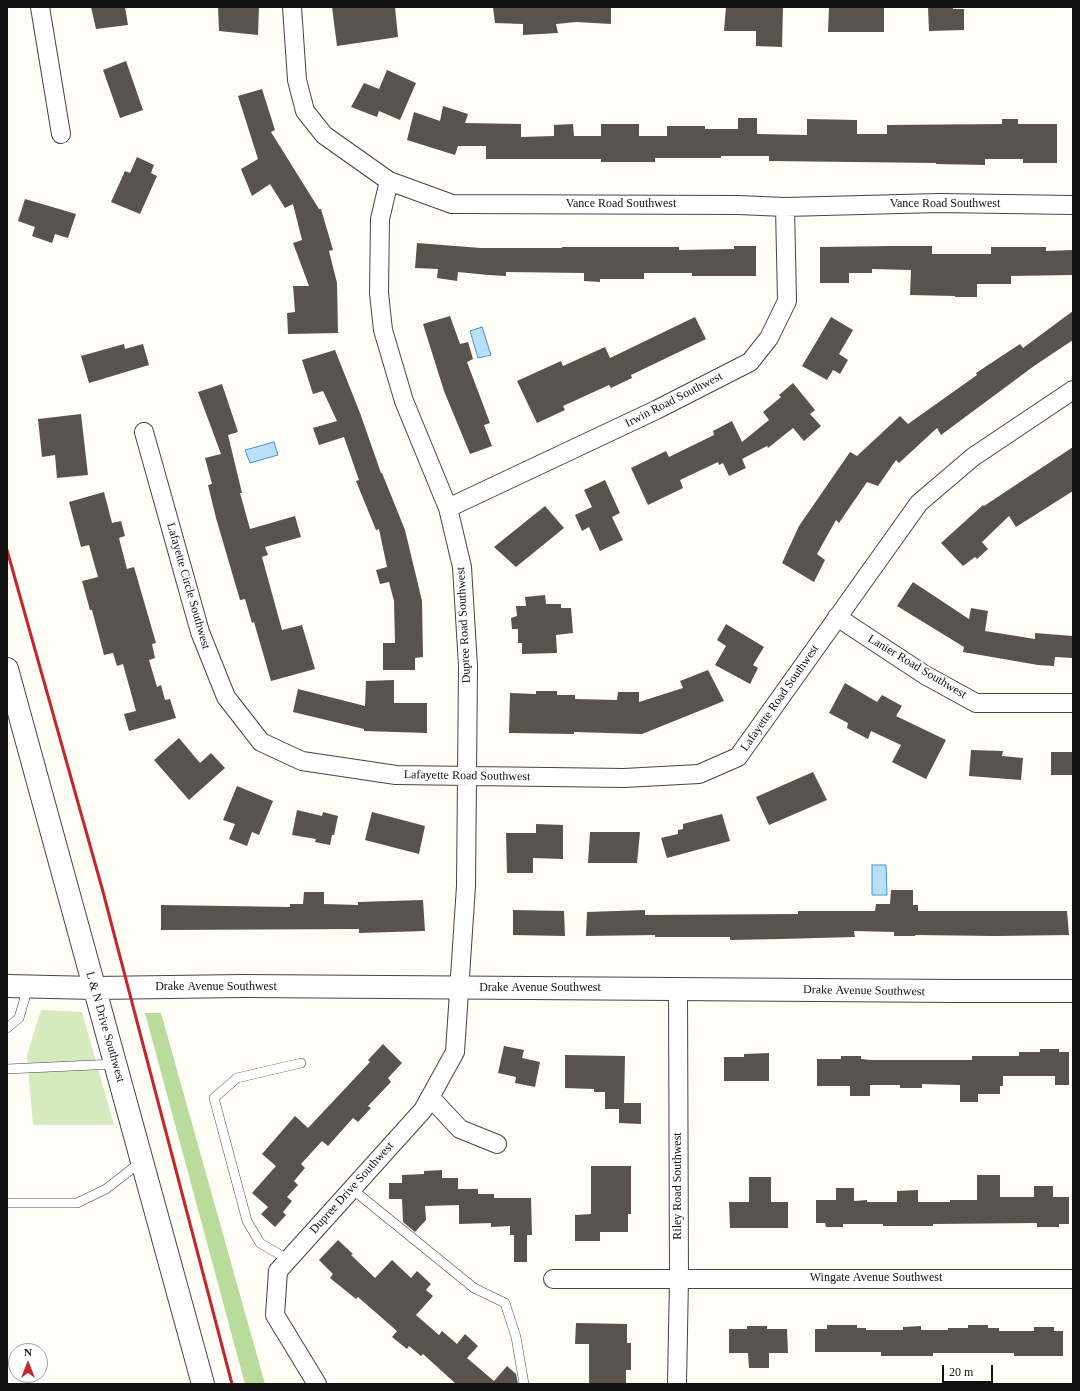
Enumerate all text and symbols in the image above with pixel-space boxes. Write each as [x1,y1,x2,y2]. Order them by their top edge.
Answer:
street label: Vance Road Southwest [566,197,676,211]
street label: Vance Road Southwest [890,197,1000,211]
street label: Irwin Road Southwest [623,369,725,431]
street label: Lafayette Circle Southwest [163,521,213,651]
street label: Dupree Road Southwest [454,566,474,684]
street label: Lanier Road Southwest [865,632,969,702]
street label: Lafayette Road Southwest [738,642,822,754]
street label: Lafayette Road Southwest [404,768,530,784]
street label: L & N Drive Southwest [82,970,128,1084]
street label: Drake Avenue Southwest [155,980,277,994]
street label: Drake Avenue Southwest [479,981,601,995]
street label: Drake Avenue Southwest [803,983,925,999]
street label: Riley Road Southwest [671,1132,685,1240]
street label: Dupree Drive Southwest [307,1139,397,1237]
street label: Wingate Avenue Southwest [810,1271,942,1285]
north arrow [8,1343,48,1383]
text: N [24,1346,32,1358]
scale bar [944,1357,995,1383]
text: 20 m [949,1365,973,1379]

